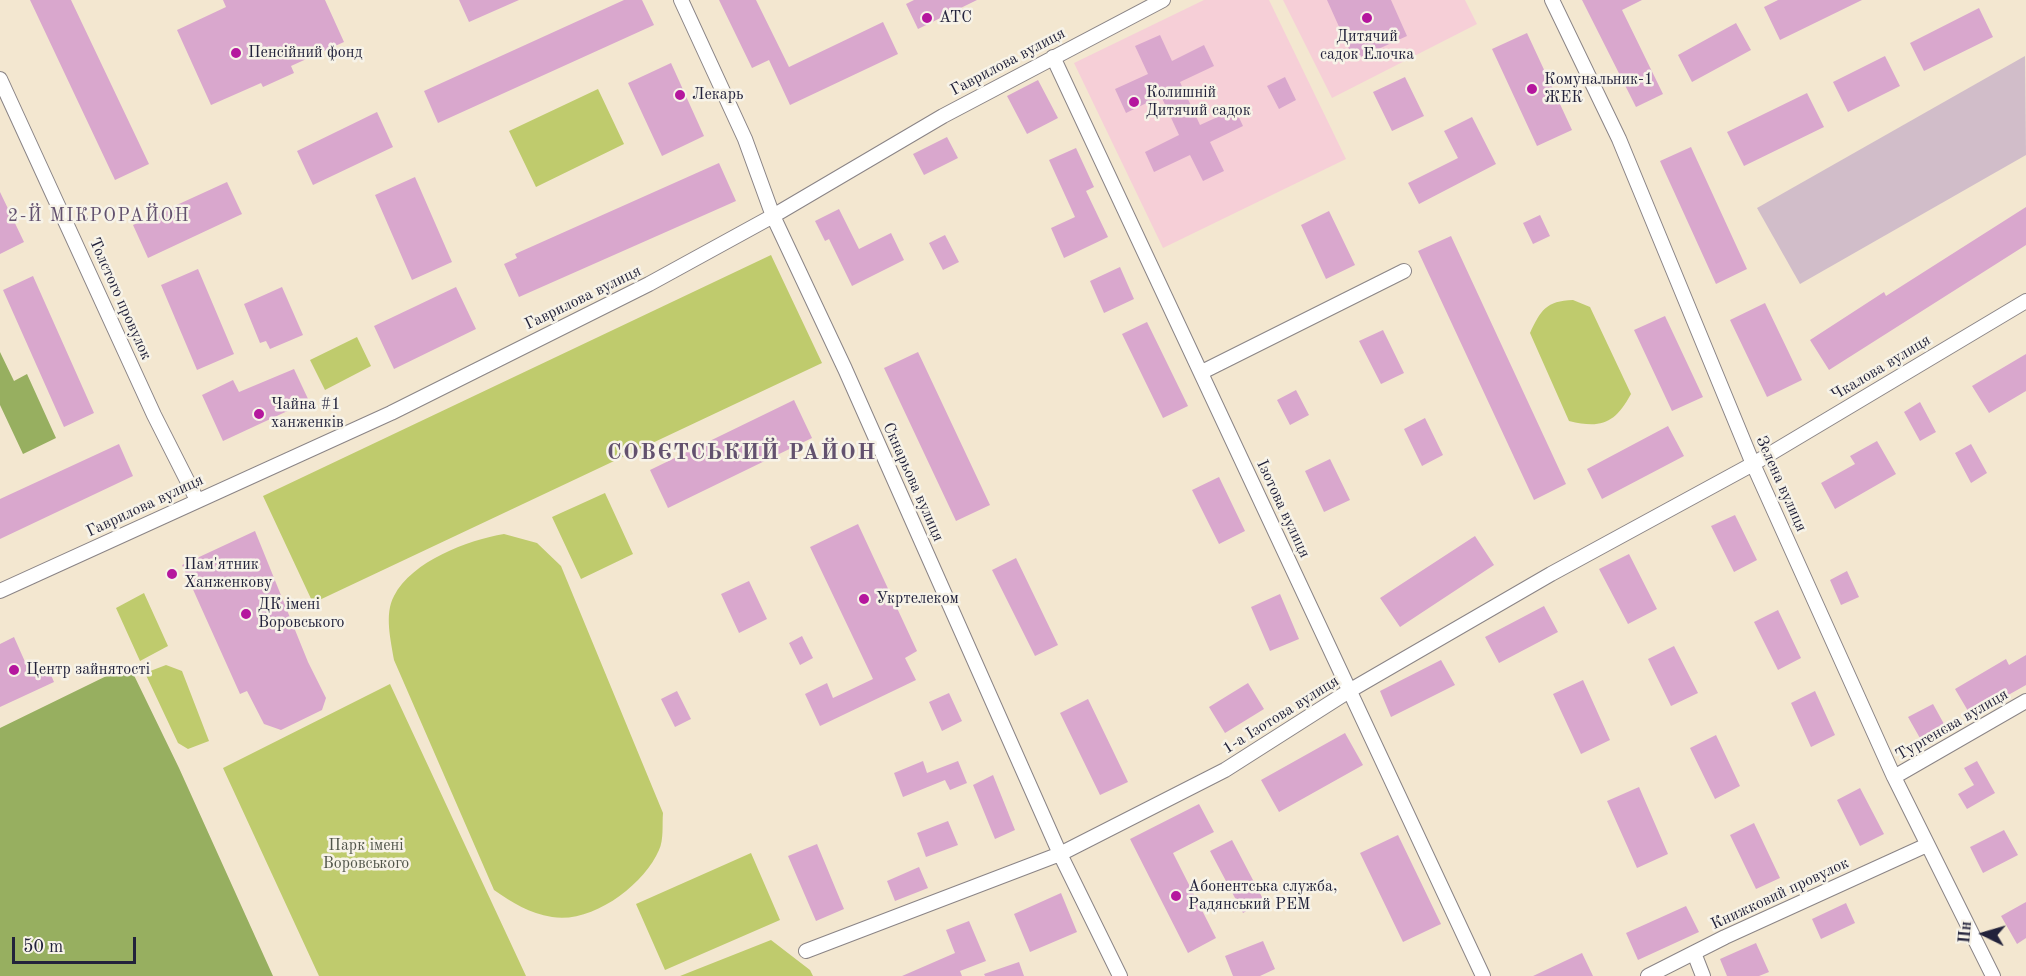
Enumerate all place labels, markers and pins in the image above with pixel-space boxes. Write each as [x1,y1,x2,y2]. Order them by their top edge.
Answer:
place label: АТС [939,8,972,28]
marker: АТС [920,11,934,25]
marker: Дитячий садок Елочка [1360,11,1374,25]
place label: Дитячий садок Елочка [1320,27,1414,65]
place label: Пенсійний фонд [248,43,362,63]
marker: Пенсійний фонд [229,46,243,60]
place label: Комунальник-1 ЖЕК [1544,70,1653,108]
marker: Комунальник-1 ЖЕК [1525,82,1539,96]
place label: Колишній Дитячий садок [1146,83,1251,121]
place label: Лекарь [692,85,743,105]
marker: Лекарь [673,88,687,102]
marker: Колишній Дитячий садок [1127,95,1141,109]
place label: Чайна #1 ханженків [271,395,344,433]
marker: Чайна #1 ханженків [252,407,266,421]
place label: Пам'ятник Ханженкову [184,555,272,593]
marker: Пам'ятник Ханженкову [165,567,179,581]
place label: Укртелеком [876,589,959,609]
marker: Укртелеком [857,592,871,606]
place label: ДК імені Воровського [258,595,345,633]
marker: ДК імені Воровського [239,607,253,621]
place label: Центр зайнятості [26,660,150,680]
marker: Центр зайнятості [7,663,21,677]
place label: Абонентська служба, Радянський РЕМ [1188,877,1337,915]
marker: Абонентська служба, Радянський РЕМ [1169,889,1183,903]

